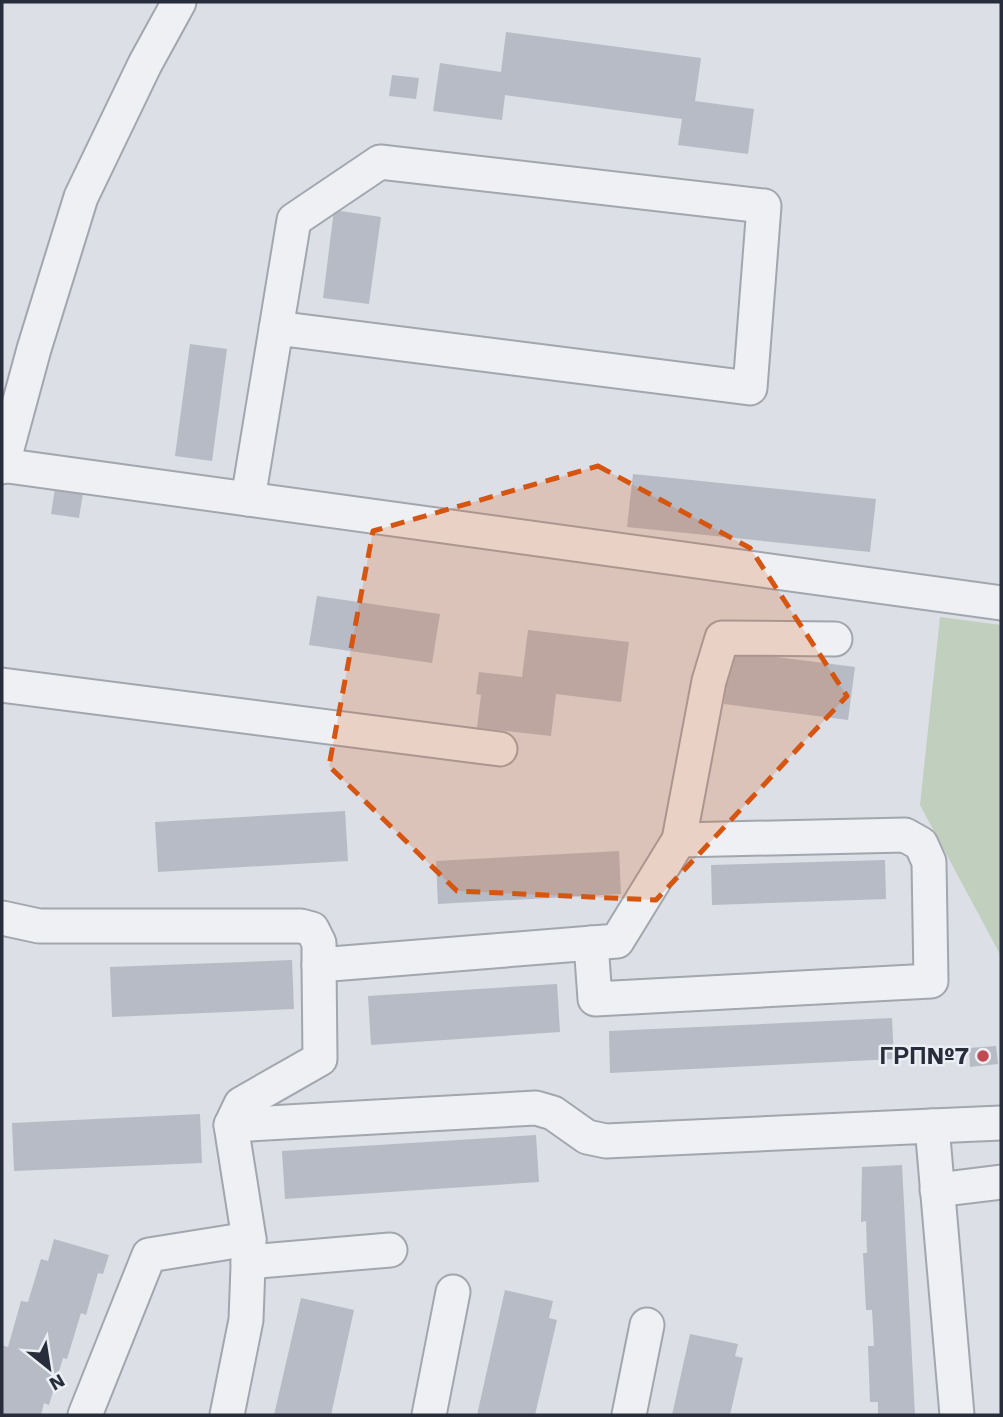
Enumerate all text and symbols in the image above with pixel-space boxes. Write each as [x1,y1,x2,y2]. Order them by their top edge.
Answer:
place label: ГРП№7 [880,1042,969,1070]
marker: ГРП№7 [975,1048,991,1064]
north arrow [14,1333,84,1403]
text: N [45,1369,69,1396]

